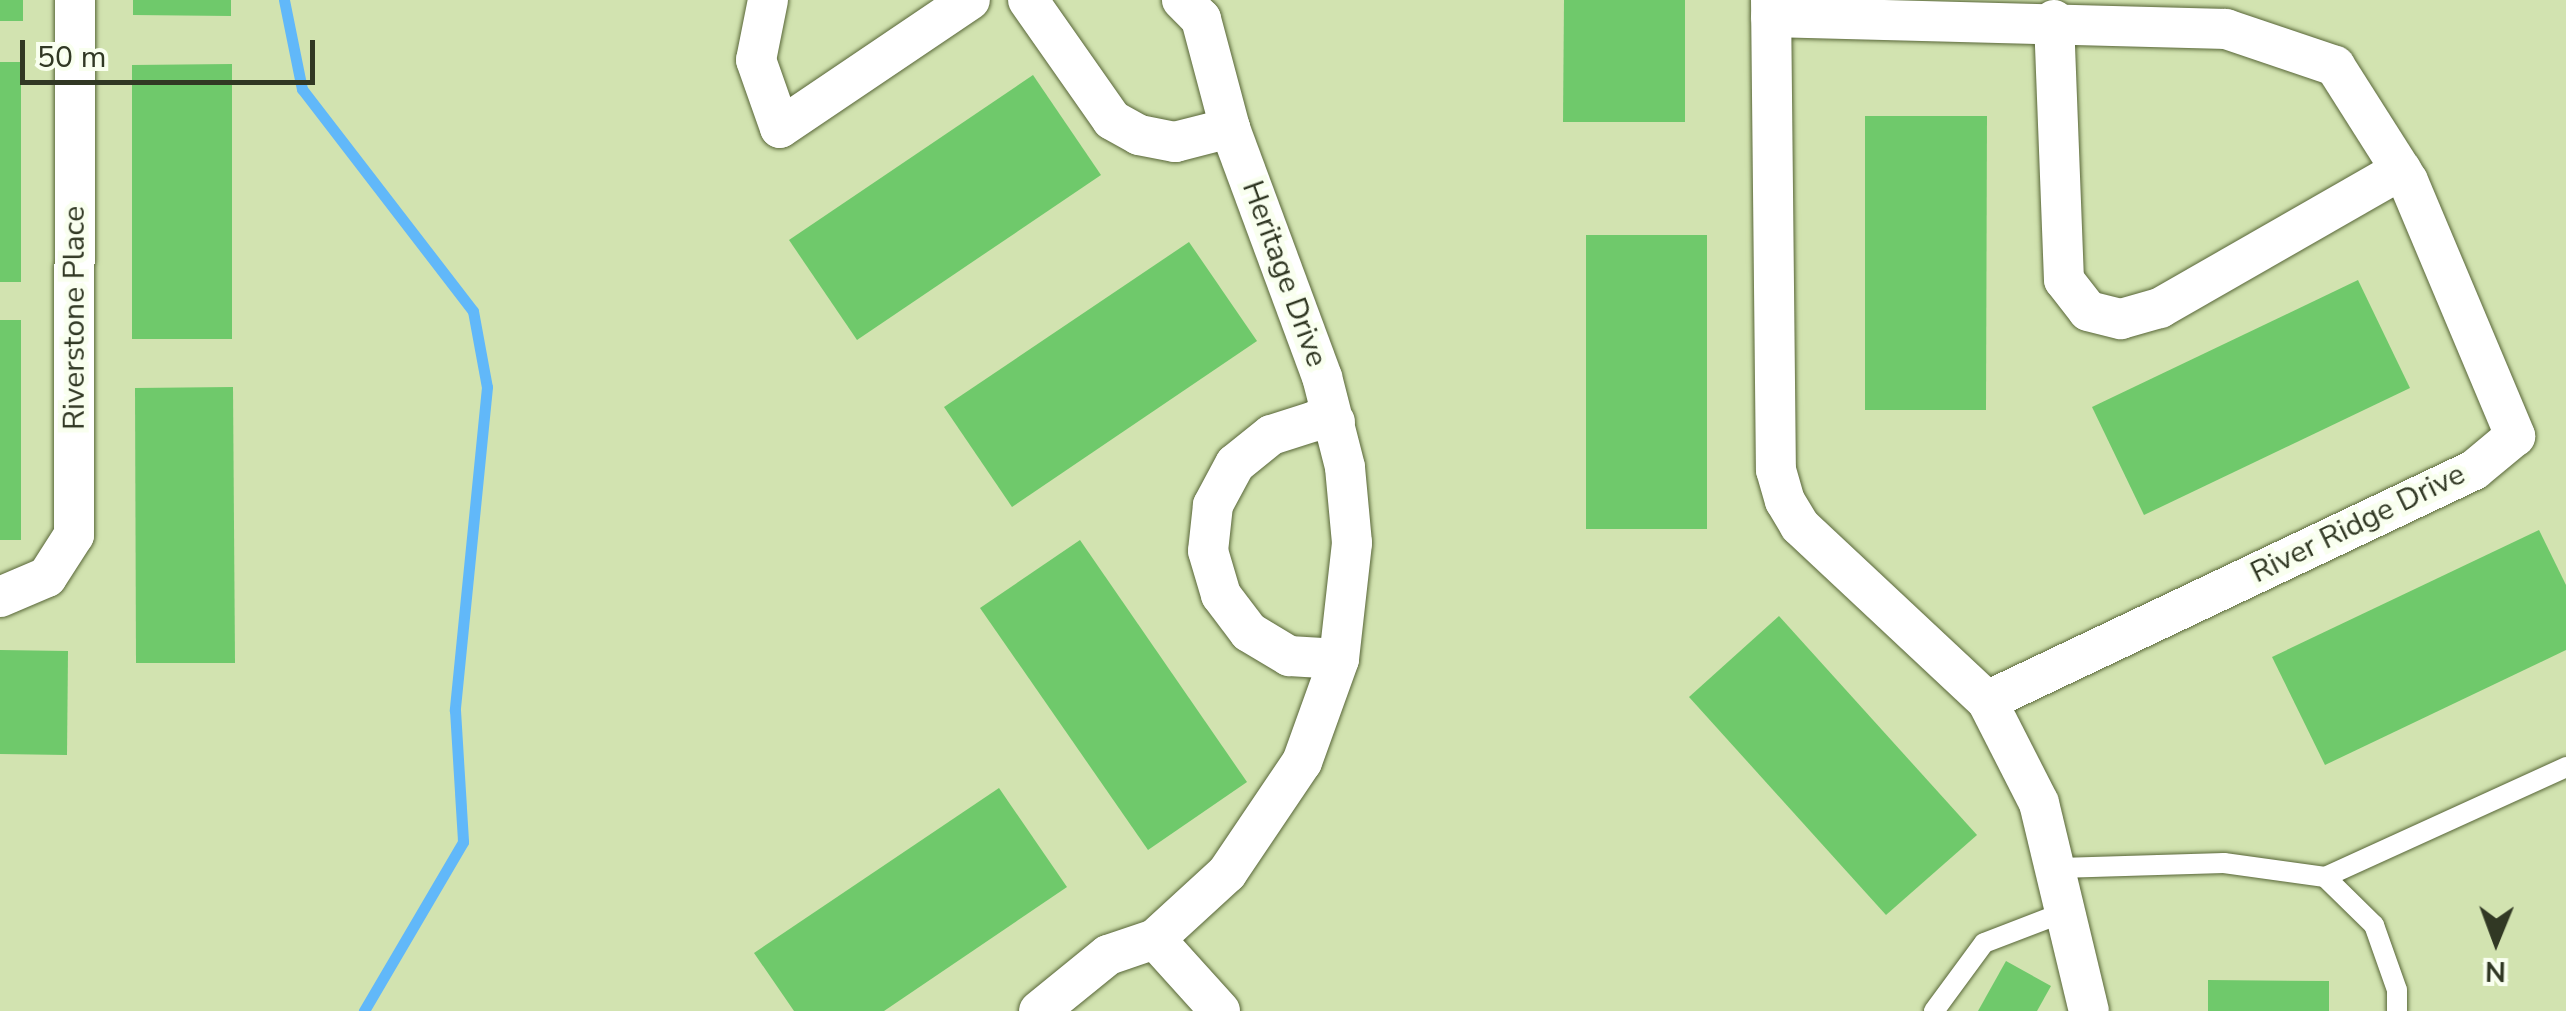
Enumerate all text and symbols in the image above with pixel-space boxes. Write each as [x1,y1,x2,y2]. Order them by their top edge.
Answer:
scale bar [25,20,320,82]
text: 50 m [37,37,106,78]
street label: Heritage Drive [1234,176,1334,372]
street label: Riverstone Place [57,206,93,430]
street label: River Ridge Drive [2245,457,2471,591]
north arrow [2446,891,2546,991]
text: N [2485,952,2506,990]

